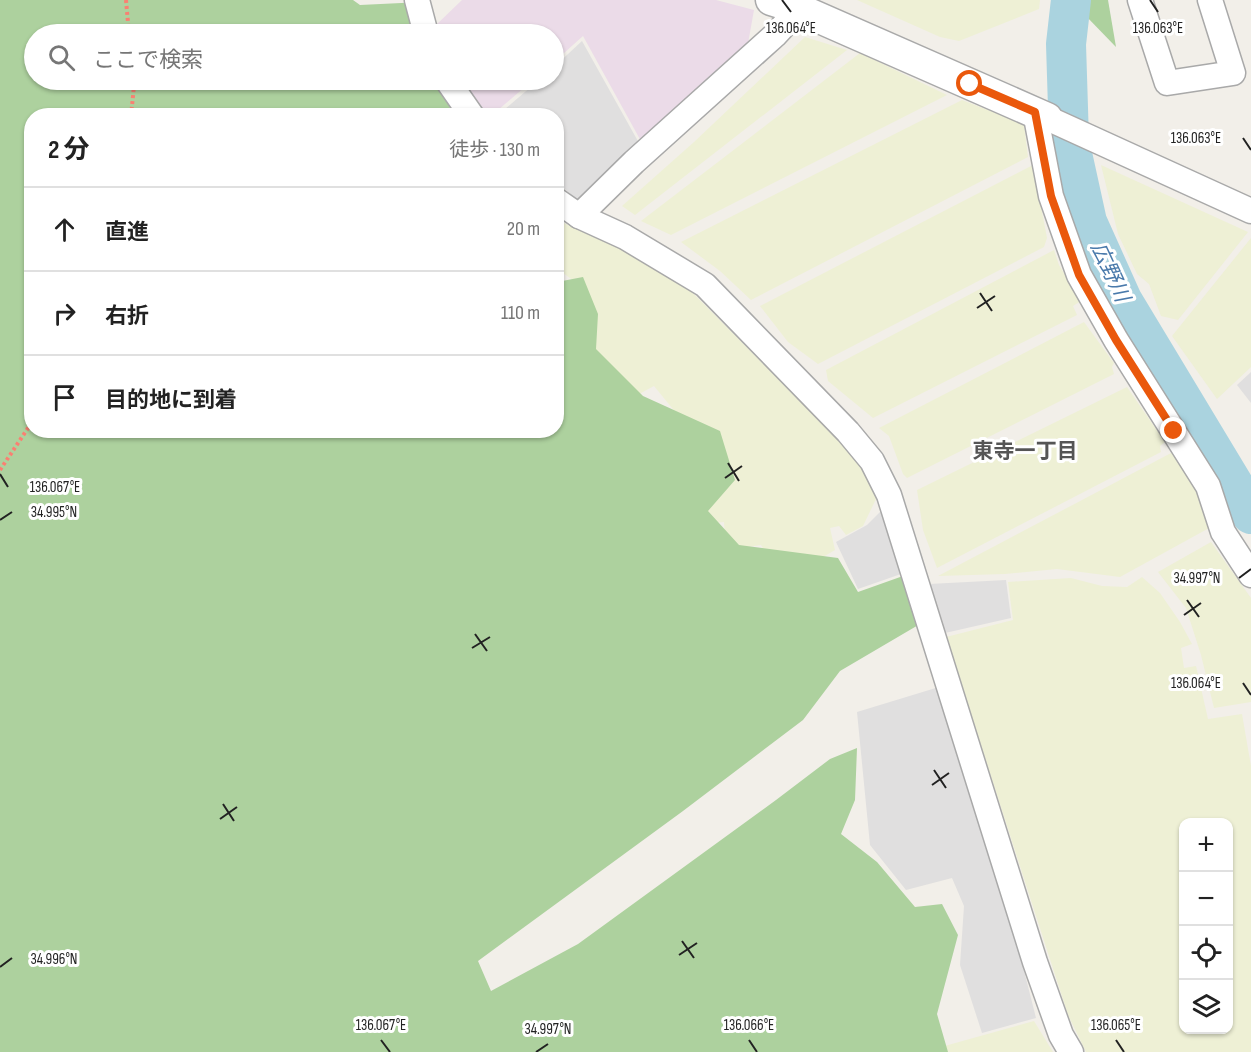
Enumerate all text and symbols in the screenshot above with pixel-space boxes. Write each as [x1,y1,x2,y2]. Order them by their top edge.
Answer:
text: 136.064°E [766,19,816,38]
text: 136.063°E [1133,19,1183,38]
search box [24,24,564,90]
icon: search [45,41,78,74]
text: ここで検索 [93,47,203,74]
route start [956,70,982,96]
text: 136.063°E [1171,129,1221,148]
text: 2 分 [48,135,89,166]
text: 徒歩 · 130 m [449,138,540,162]
icon: ahead [48,213,81,246]
text: 20 m [507,217,540,241]
text: 直進 [105,219,149,246]
water label: 広野川 [1085,238,1135,308]
icon: right [48,297,81,330]
text: 110 m [501,301,540,325]
text: 右折 [105,303,149,330]
icon: arrive [48,381,81,414]
text: 目的地に到着 [105,387,237,414]
route end [1160,417,1186,443]
district label: 東寺一丁目 [973,439,1078,464]
text: 136.067°E [30,478,80,497]
text: 34.995°N [31,503,77,522]
text: 34.997°N [1173,569,1221,588]
text: 136.064°E [1171,674,1221,693]
map controls [1179,818,1233,1034]
button: + [1179,818,1233,872]
button: − [1179,872,1233,926]
button: locate [1179,926,1233,980]
text: 34.996°N [30,950,78,969]
button: layers [1179,980,1233,1034]
text: 136.067°E [356,1016,406,1035]
text: 136.066°E [724,1016,774,1035]
text: 136.065°E [1091,1016,1141,1035]
text: 34.997°N [524,1020,572,1039]

